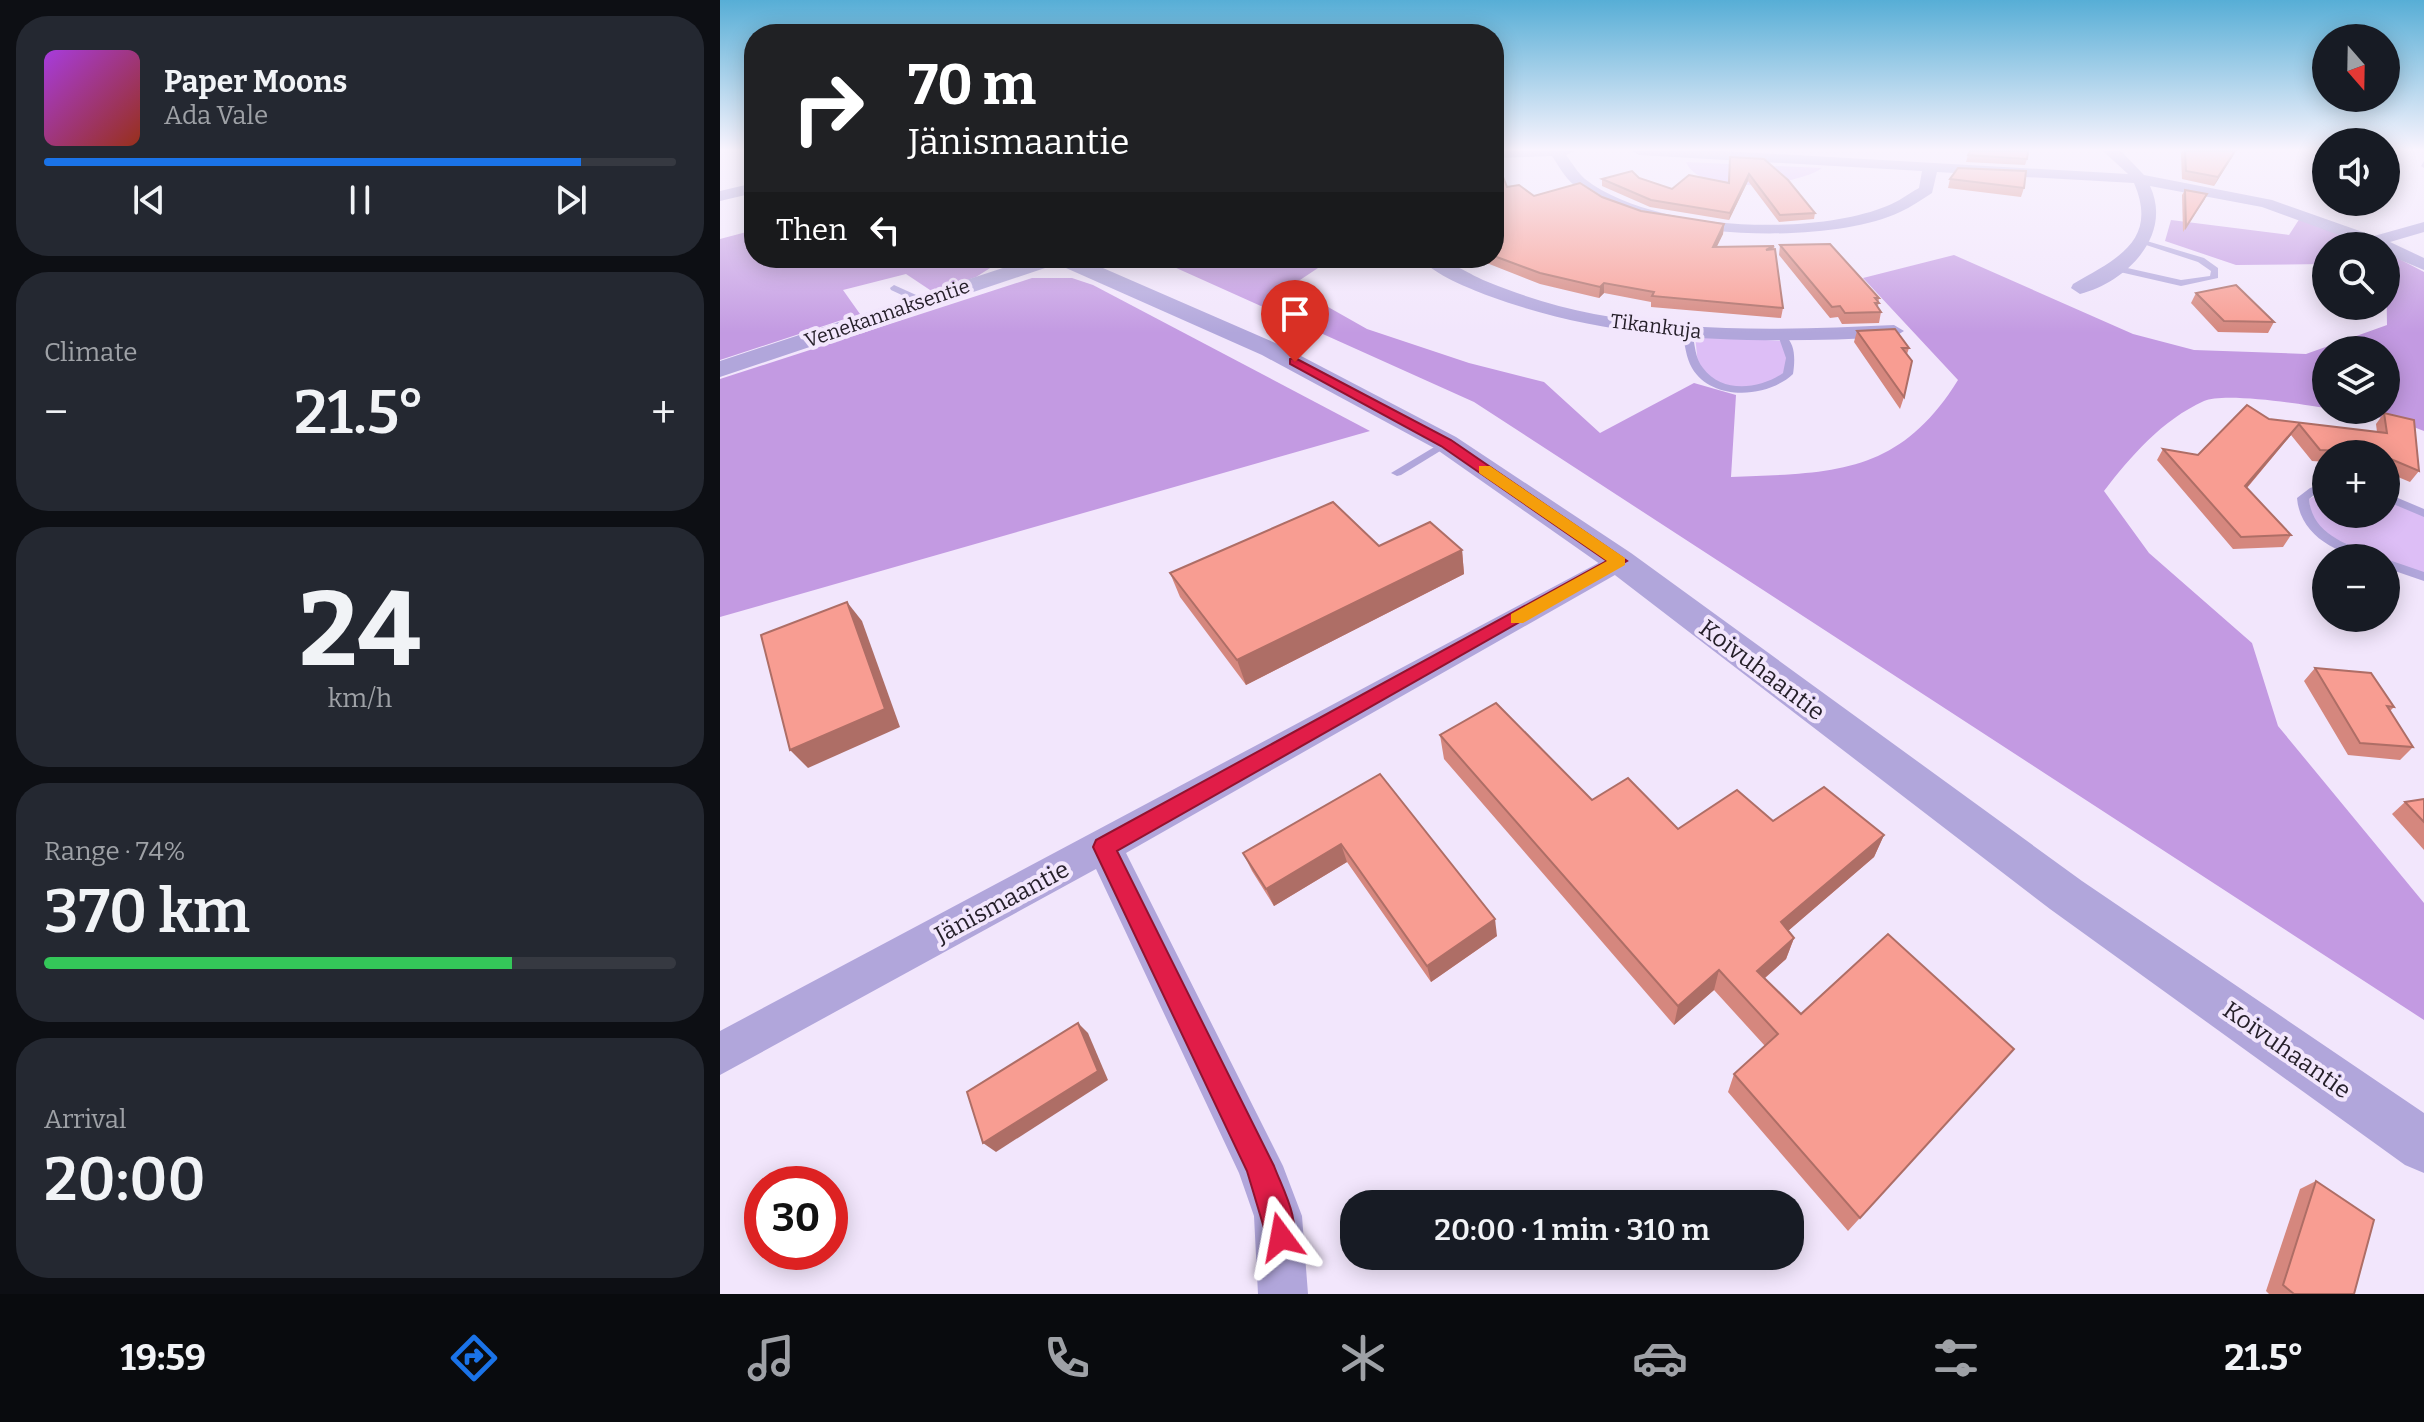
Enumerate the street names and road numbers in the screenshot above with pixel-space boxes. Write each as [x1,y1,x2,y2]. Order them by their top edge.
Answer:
street label: Venekannaksentie [801,273,973,353]
street label: Tikankuja [1609,309,1703,344]
street label: Koivuhaantie [1694,614,1830,726]
street label: Jänismaantie [929,855,1074,950]
street label: Koivuhaantie [2218,996,2356,1104]

